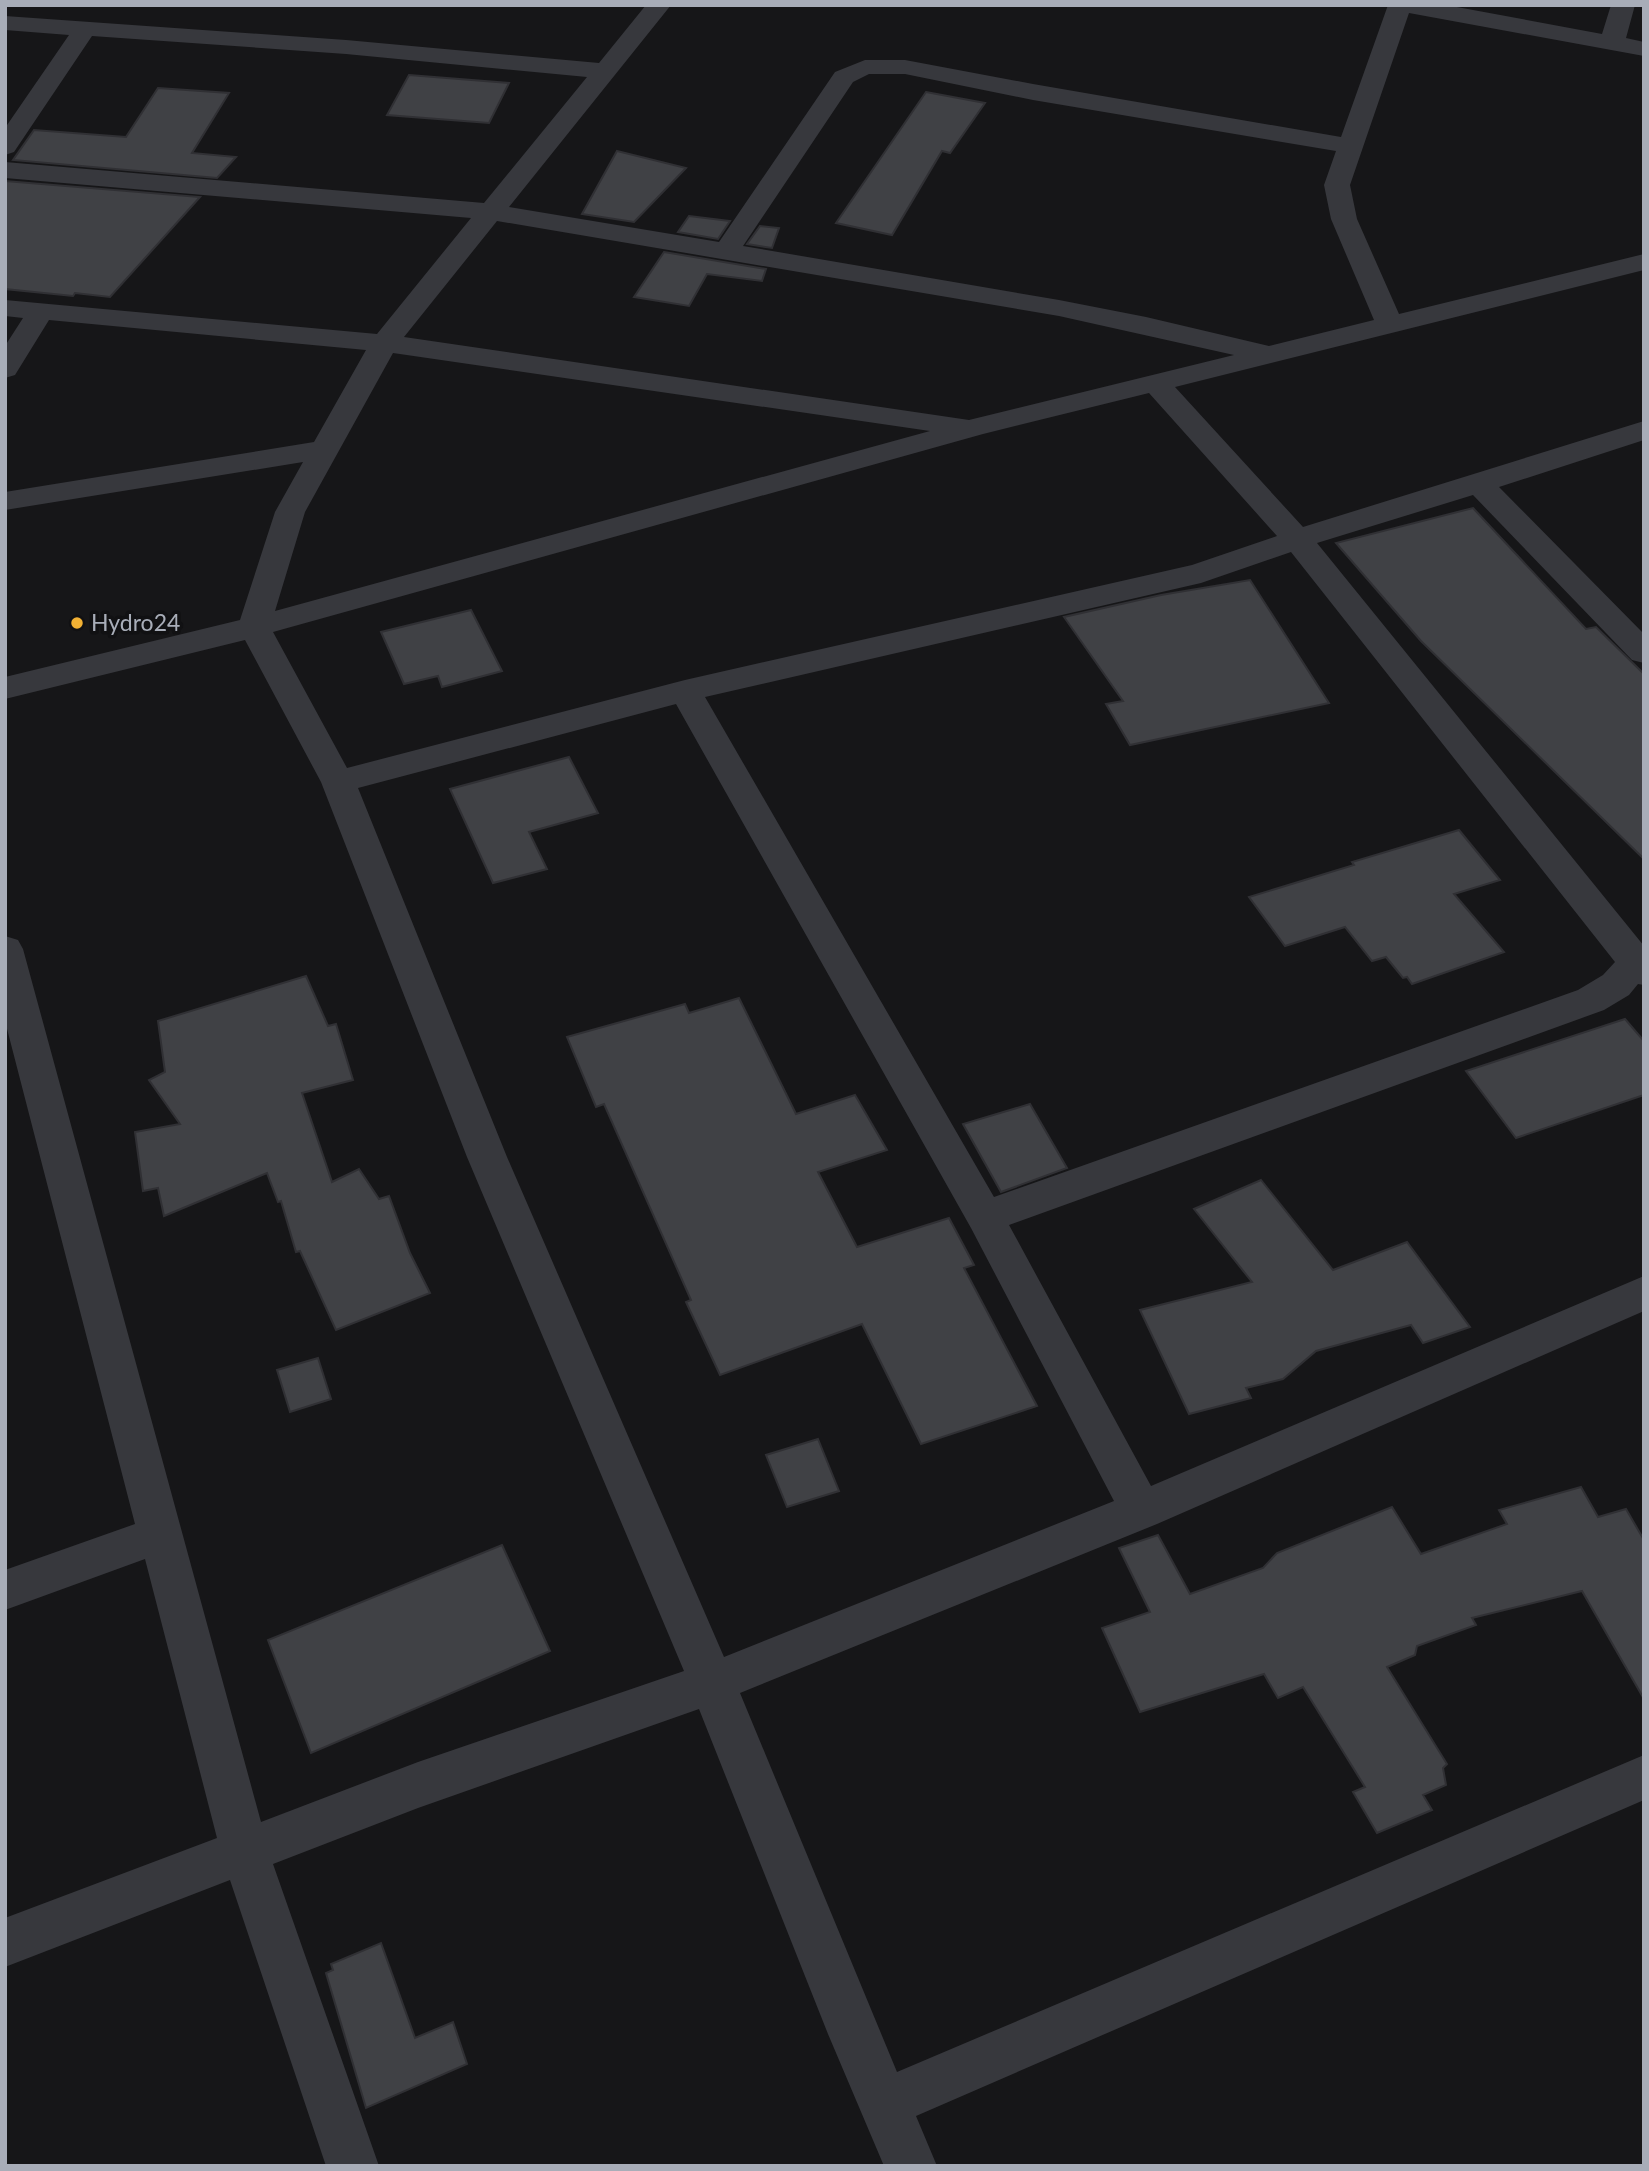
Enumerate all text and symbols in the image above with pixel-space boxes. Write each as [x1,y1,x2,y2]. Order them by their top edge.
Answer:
place label: Hydro24 [91,608,180,636]
marker: Hydro24 [69,615,85,631]

